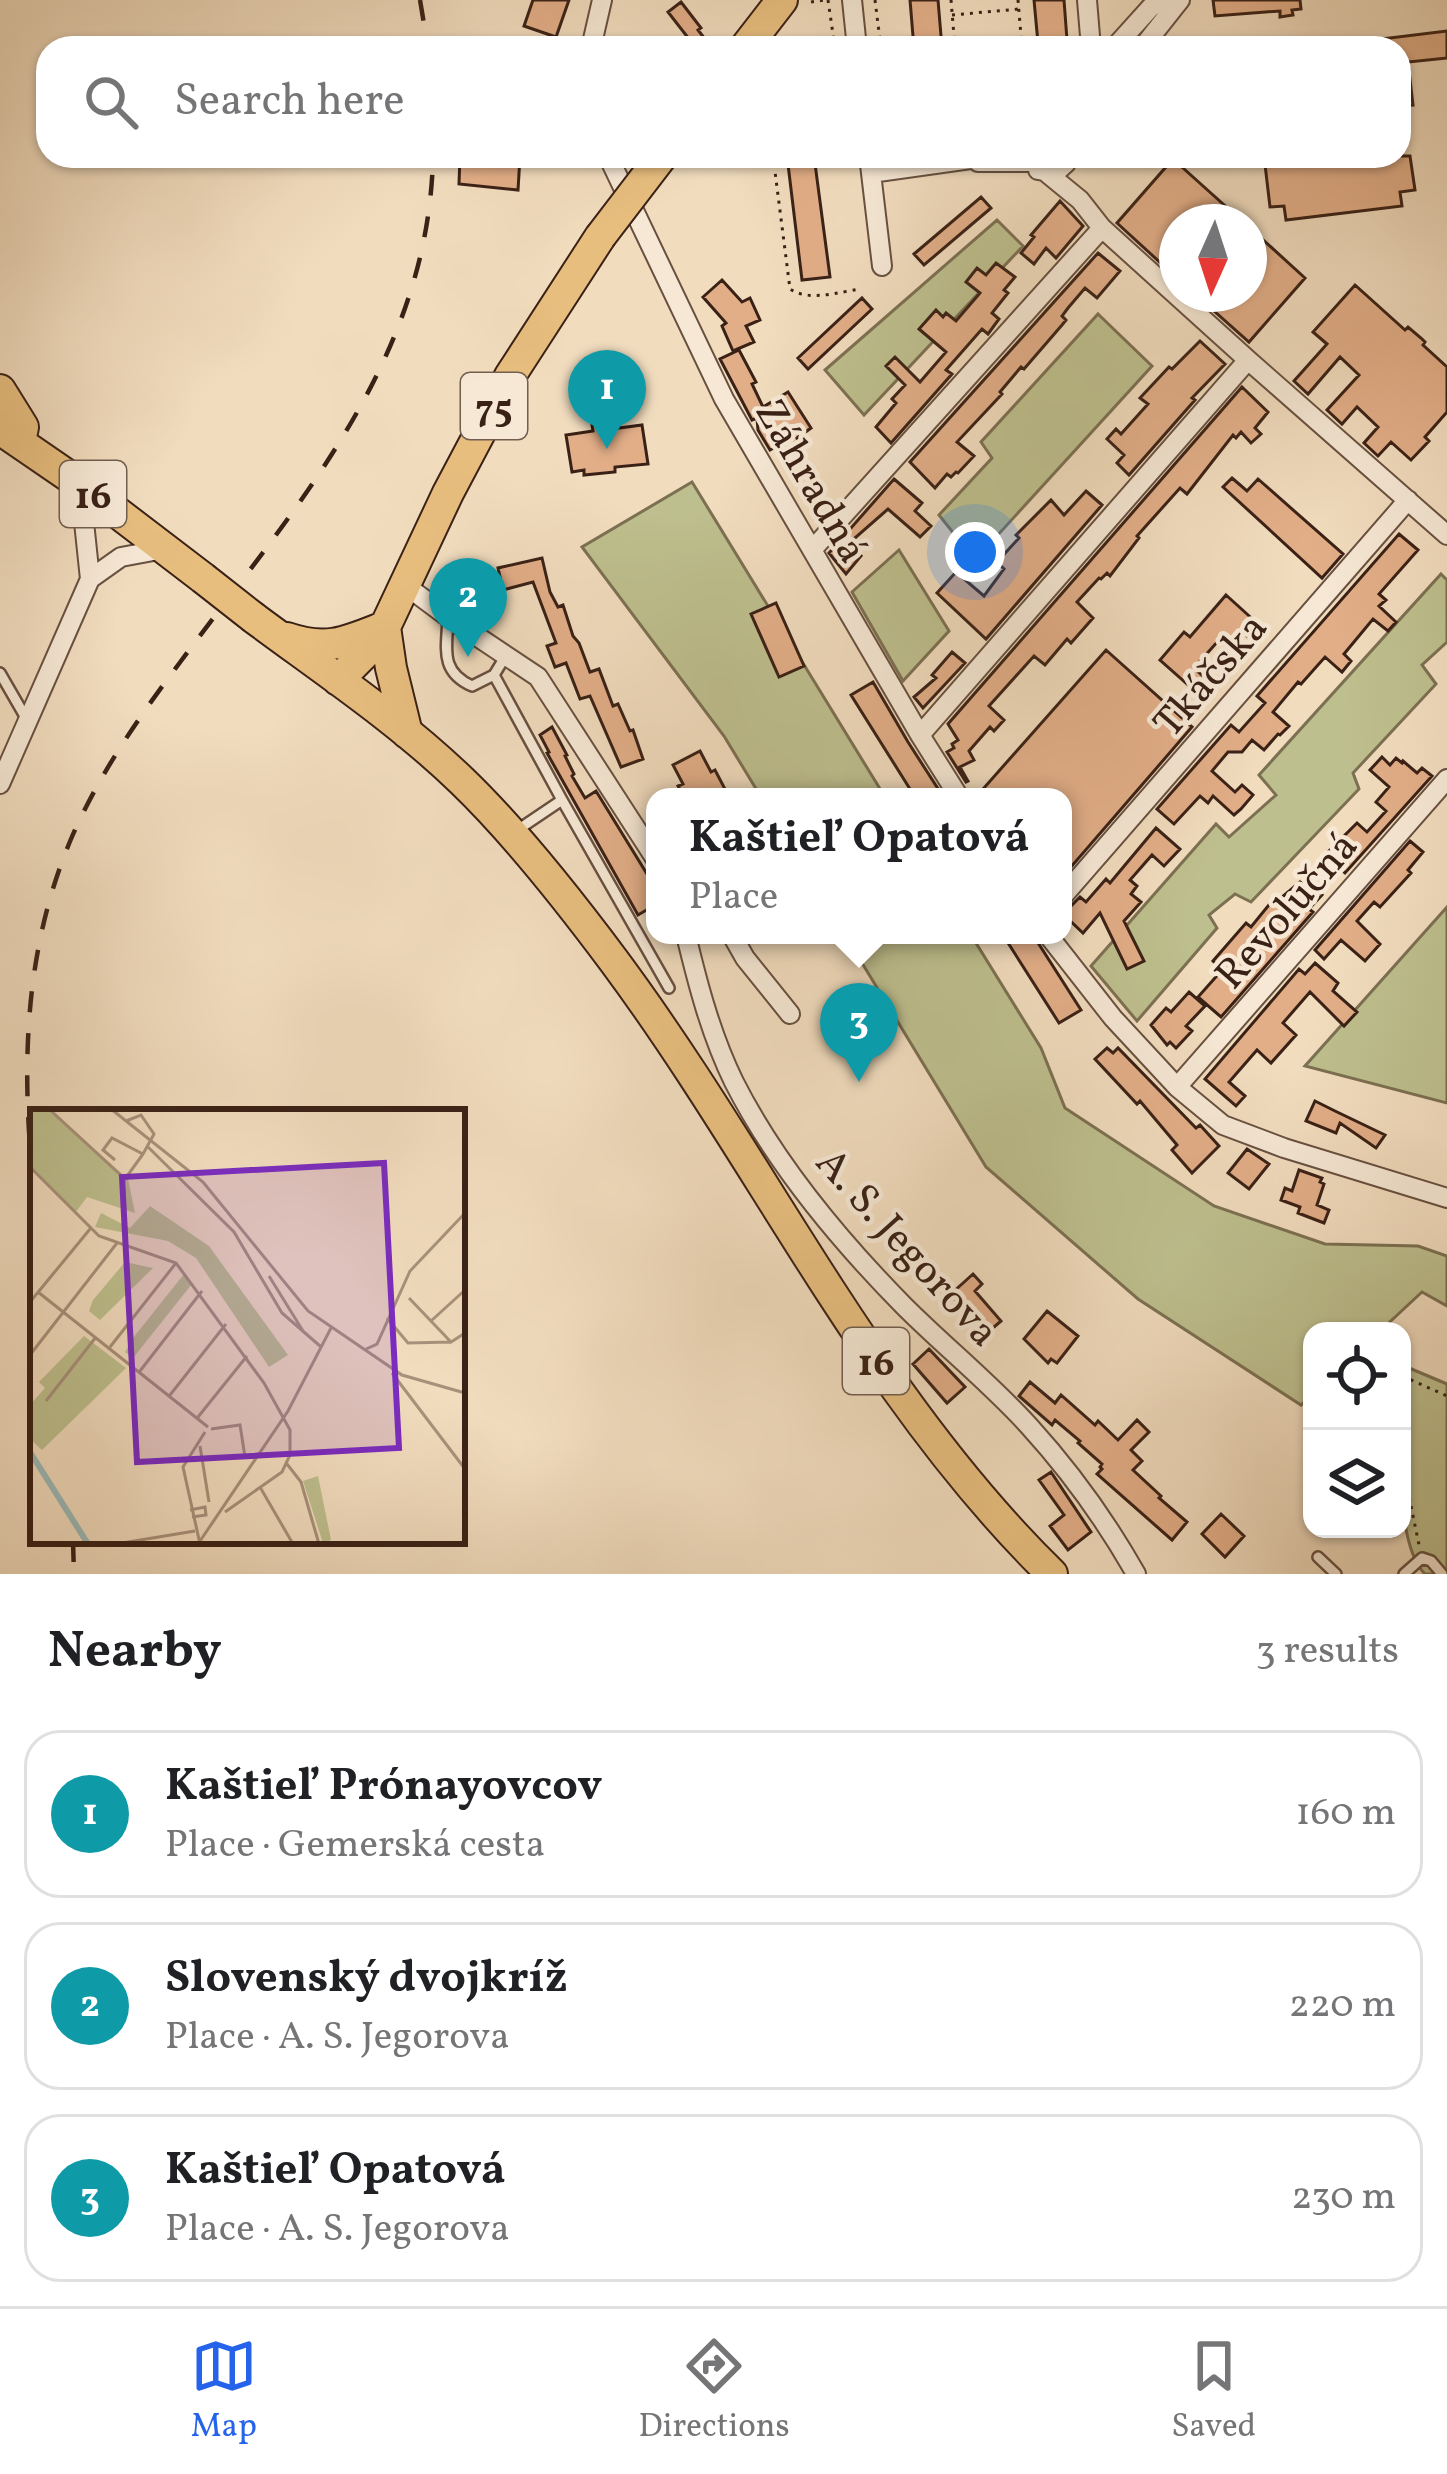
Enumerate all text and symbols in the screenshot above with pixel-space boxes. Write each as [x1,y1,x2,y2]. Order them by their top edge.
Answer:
search box [36,36,1411,168]
icon: search [78,69,144,135]
text: Search here [174,71,405,134]
north arrow [1159,204,1267,312]
pin: 1 [568,350,646,449]
road number: 75 [461,373,527,439]
street label: Záhradná [738,389,880,575]
road number: 16 [60,461,126,527]
your location [945,522,1005,582]
pin: 2 [429,558,507,657]
street label: Tkáčska [1142,602,1283,752]
popup [646,788,1072,944]
text: Kaštieľ Opatová [689,808,1029,871]
street label: Revolučná [1203,820,1374,1004]
text: Place [689,871,778,925]
pin: 3 [820,983,898,1082]
inset map [30,1109,465,1544]
street label: A. S. Jegorova [800,1137,1011,1361]
map controls [1303,1322,1411,1538]
button: locate [1303,1322,1411,1430]
road number: 16 [843,1328,909,1394]
button: layers [1303,1430,1411,1538]
text: Nearby [48,1617,222,1688]
text: 3 results [1256,1625,1399,1679]
text: Kaštieľ Prónayovcov [165,1756,602,1819]
text: 1 [82,1787,98,1841]
text: 160 m [1295,1787,1396,1841]
text: Place · Gemerská cesta [165,1819,545,1873]
text: Slovenský dvojkríž [165,1948,567,2011]
text: 2 [80,1979,100,2033]
text: 220 m [1289,1979,1396,2033]
text: Place · A. S. Jegorova [165,2011,510,2065]
text: Kaštieľ Opatová [165,2140,506,2203]
text: 3 [80,2171,100,2225]
text: 230 m [1291,2171,1396,2225]
text: Place · A. S. Jegorova [165,2203,510,2257]
tab: Map [191,2333,257,2451]
tab: Directions [638,2333,790,2451]
tab: Saved [1171,2333,1256,2451]

